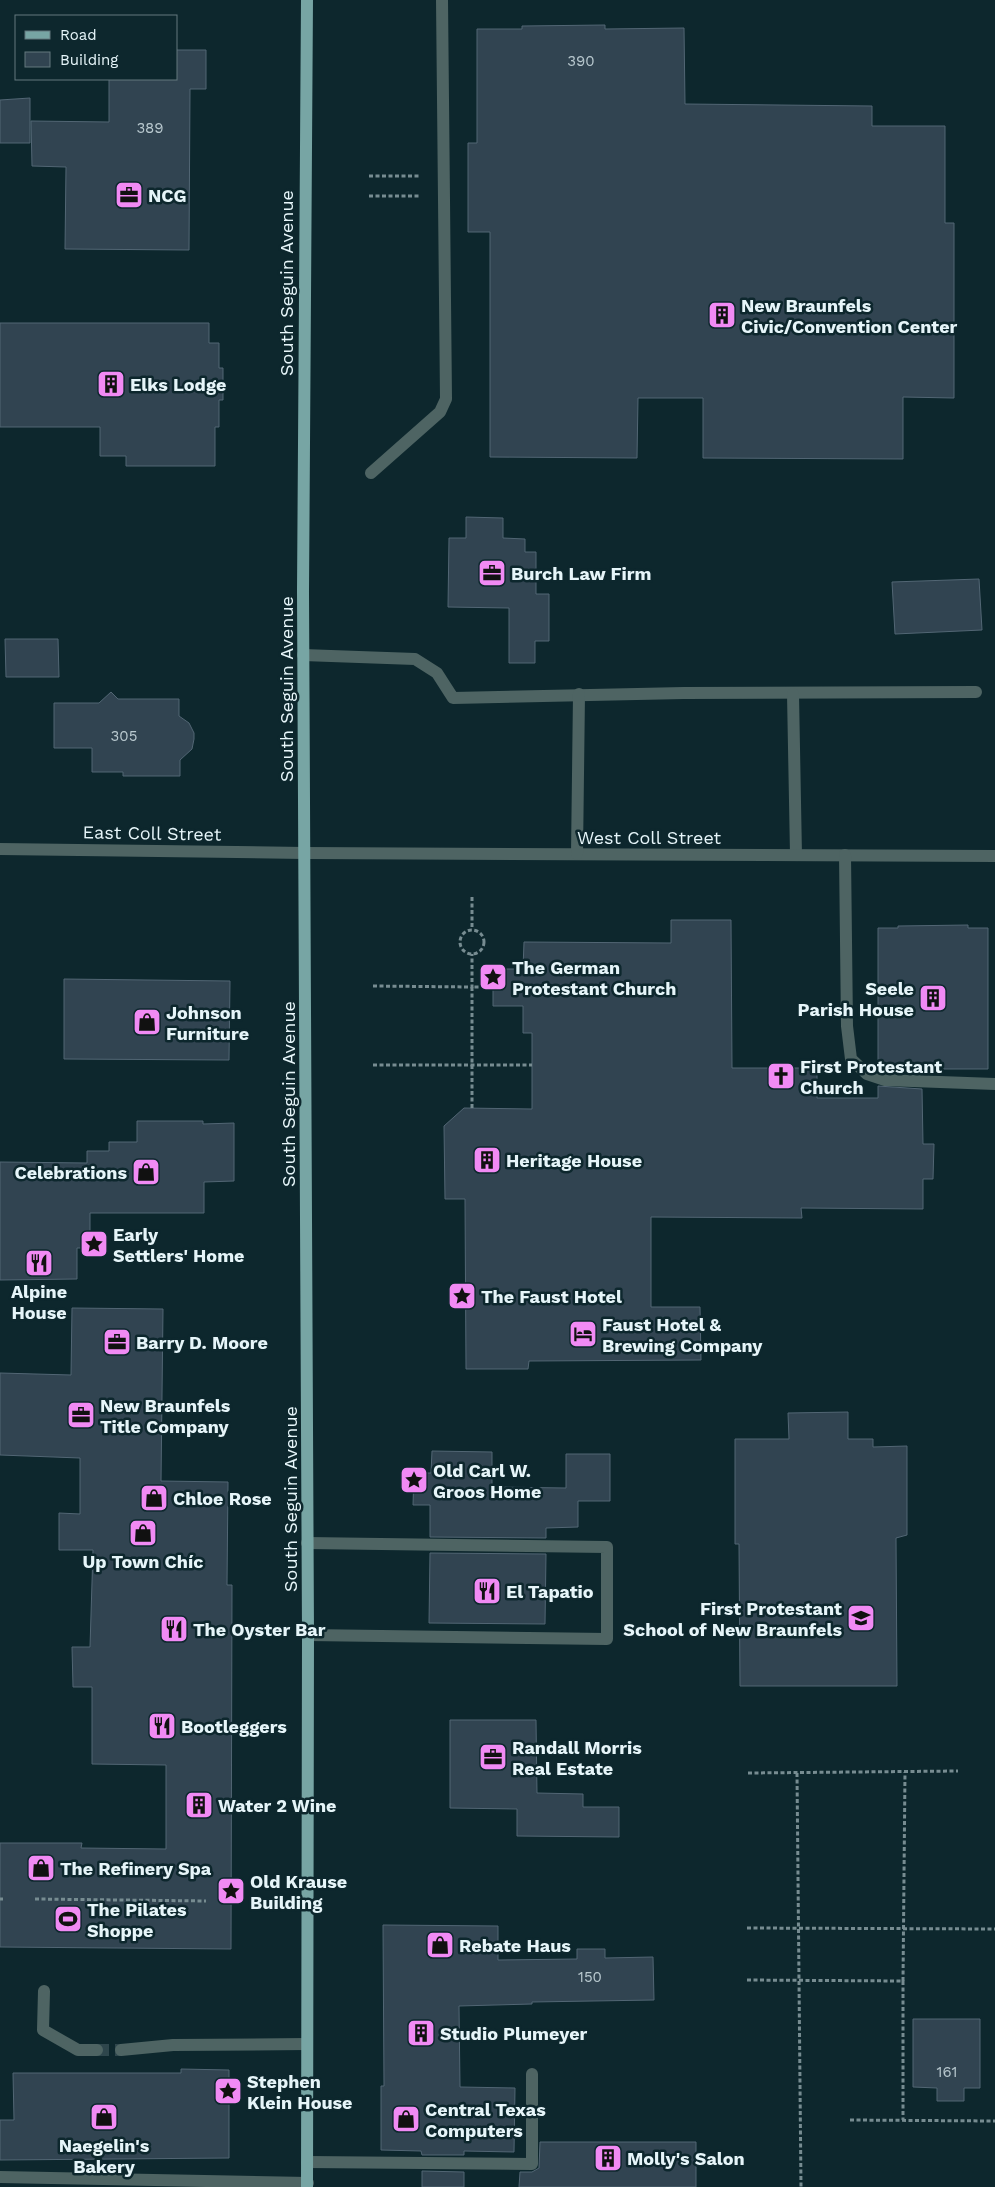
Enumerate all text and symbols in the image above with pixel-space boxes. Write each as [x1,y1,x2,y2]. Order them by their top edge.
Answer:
legend [15,15,178,80]
text: Road [60,26,97,44]
text: Building [60,51,118,69]
house number: 390 [567,52,595,70]
house number: 389 [136,119,164,137]
office icon: NCG [114,180,144,210]
place label: NCG [148,185,187,206]
street label: South Seguin Avenue [276,190,297,376]
place label: New Braunfels Civic/Convention Center [741,295,958,337]
building icon: New Braunfels Civic/Convention Center [707,300,737,330]
building icon: Elks Lodge [96,369,126,399]
place label: Elks Lodge [130,374,226,395]
office icon: Burch Law Firm [477,558,507,588]
place label: Burch Law Firm [511,563,651,584]
street label: South Seguin Avenue [276,596,297,782]
house number: 305 [111,727,137,745]
street label: East Coll Street [82,821,222,845]
street label: West Coll Street [577,827,722,848]
place label: The German Protestant Church [512,957,676,999]
place icon: The German Protestant Church [478,962,508,992]
place label: Seele Parish House [797,978,914,1020]
building icon: Seele Parish House [918,983,948,1013]
street label: South Seguin Avenue [278,1001,299,1187]
place label: Johnson Furniture [166,1002,249,1044]
shop icon: Johnson Furniture [132,1007,162,1037]
place label: First Protestant Church [800,1056,942,1098]
church icon: First Protestant Church [766,1061,796,1091]
building icon: Heritage House [472,1145,502,1175]
place label: Heritage House [506,1150,642,1171]
shop icon: Celebrations [131,1157,161,1187]
place label: Celebrations [14,1162,127,1183]
place label: Early Settlers' Home [113,1224,245,1266]
place icon: Early Settlers' Home [79,1229,109,1259]
restaurant icon: Alpine House [24,1248,54,1278]
place label: Alpine House [11,1281,67,1323]
place icon: The Faust Hotel [447,1281,477,1311]
place label: The Faust Hotel [481,1286,622,1307]
place label: Faust Hotel & Brewing Company [602,1314,763,1356]
hotel icon: Faust Hotel & Brewing Company [568,1319,598,1349]
office icon: Barry D. Moore [102,1327,132,1357]
place label: Barry D. Moore [136,1332,268,1353]
place label: New Braunfels Title Company [100,1395,231,1437]
office icon: New Braunfels Title Company [66,1400,96,1430]
street label: South Seguin Avenue [280,1406,301,1592]
place label: Old Carl W. Groos Home [433,1460,541,1502]
place icon: Old Carl W. Groos Home [399,1465,429,1495]
shop icon: Chloe Rose [139,1483,169,1513]
place label: Chloe Rose [173,1488,272,1509]
shop icon: Up Town Chíc [128,1518,158,1548]
place label: Up Town Chíc [83,1551,203,1572]
restaurant icon: El Tapatio [472,1576,502,1606]
place label: El Tapatio [506,1581,594,1602]
place label: First Protestant School of New Braunfels [623,1598,842,1640]
school or university icon: First Protestant School of New Braunfels [846,1603,876,1633]
restaurant icon: The Oyster Bar [159,1614,189,1644]
place label: The Oyster Bar [193,1619,326,1640]
restaurant icon: Bootleggers [147,1711,177,1741]
place label: Bootleggers [181,1716,287,1737]
place label: Randall Morris Real Estate [512,1737,642,1779]
office icon: Randall Morris Real Estate [478,1742,508,1772]
building icon: Water 2 Wine [184,1790,214,1820]
place label: Water 2 Wine [218,1795,337,1816]
shop icon: The Refinery Spa [26,1853,56,1883]
place label: The Refinery Spa [60,1858,212,1879]
place label: Old Krause Building [250,1871,347,1913]
place icon: Old Krause Building [216,1876,246,1906]
place label: The Pilates Shoppe [87,1899,187,1941]
sports icon: The Pilates Shoppe [53,1904,83,1934]
shop icon: Rebate Haus [425,1930,455,1960]
place label: Rebate Haus [459,1935,571,1956]
house number: 150 [578,1968,602,1986]
building icon: Studio Plumeyer [406,2018,436,2048]
place label: Studio Plumeyer [440,2023,588,2044]
house number: 161 [937,2063,957,2081]
place label: Stephen Klein House [247,2071,353,2113]
place icon: Stephen Klein House [213,2076,243,2106]
place label: Central Texas Computers [425,2099,546,2141]
shop icon: Naegelin's Bakery [89,2102,119,2132]
shop icon: Central Texas Computers [391,2104,421,2134]
place label: Naegelin's Bakery [59,2135,150,2177]
building icon: Molly's Salon [593,2143,623,2173]
place label: Molly's Salon [627,2148,745,2169]

